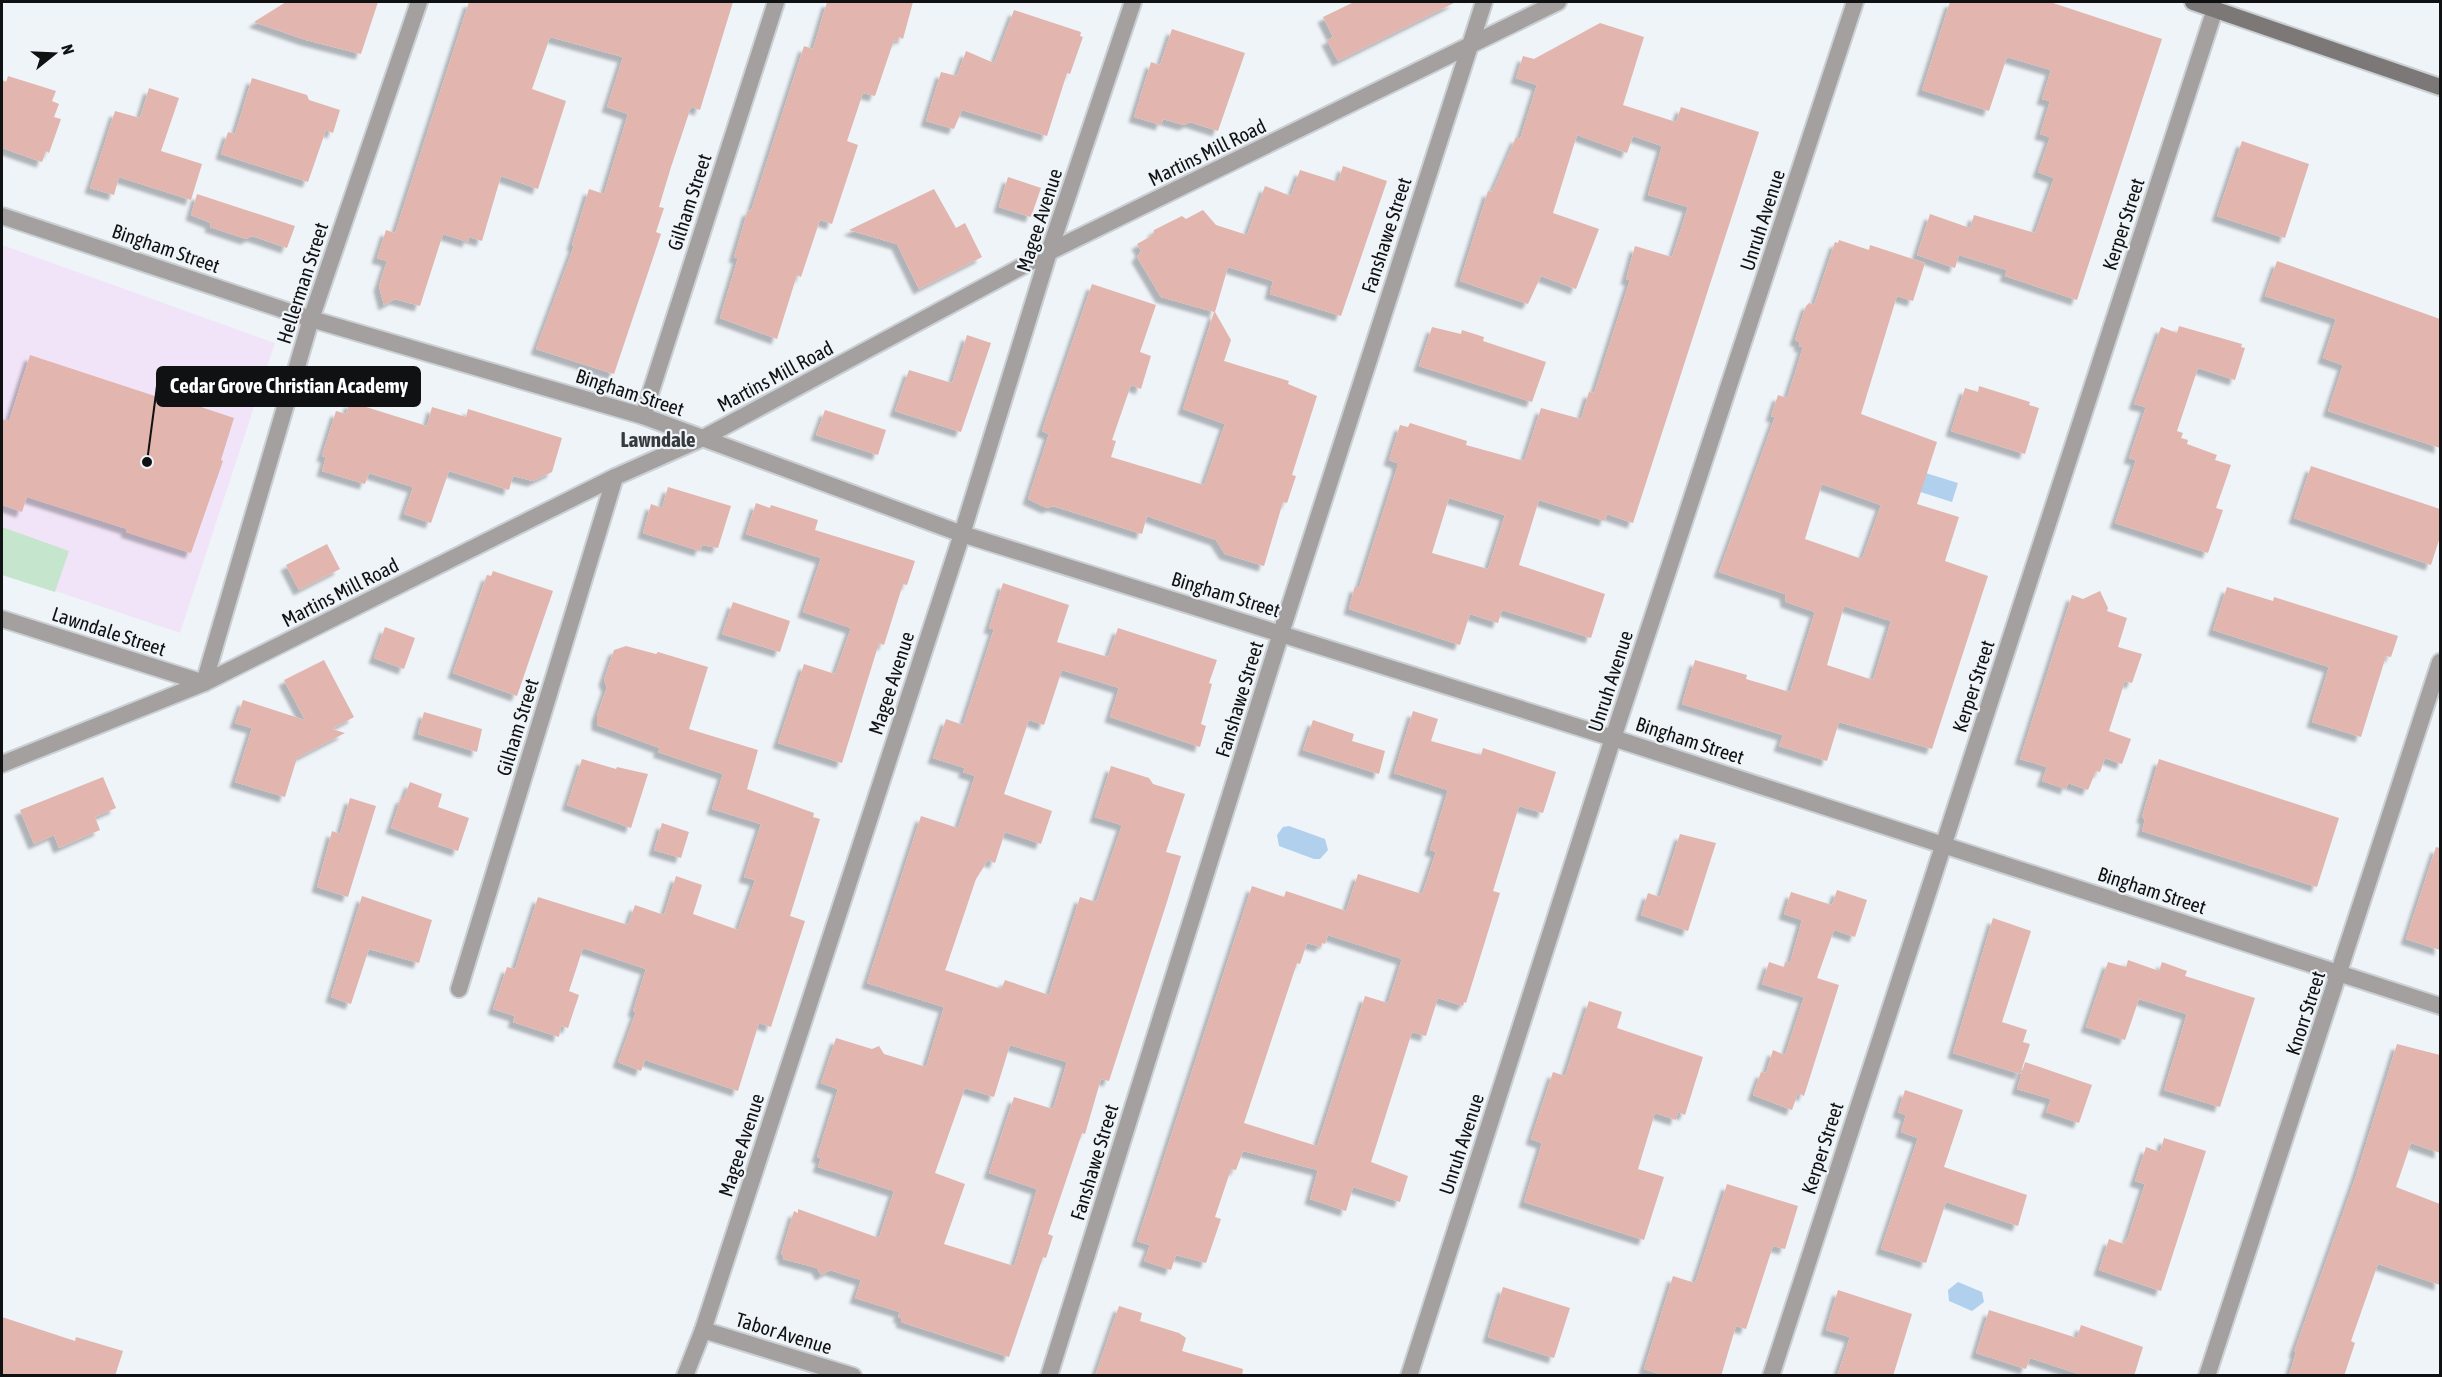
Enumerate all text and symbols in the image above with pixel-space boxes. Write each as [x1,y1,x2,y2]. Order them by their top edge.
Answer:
north arrow [24,24,84,84]
text: N [58,42,78,57]
street label: Martins Mill Road [1145,114,1269,190]
street label: Gilham Street [663,150,716,253]
street label: Magee Avenue [1012,166,1066,274]
street label: Unruh Avenue [1735,167,1789,273]
street label: Fanshawe Street [1356,174,1416,296]
street label: Kerper Street [2097,175,2149,273]
street label: Bingham Street [109,219,223,277]
street label: Hellerman Street [272,219,332,347]
street label: Martins Mill Road [713,336,837,416]
street label: Bingham Street [573,364,687,420]
callout: Cedar Grove Christian Academy [157,367,420,406]
text: Cedar Grove Christian Academy [170,373,409,397]
district label: Lawndale [620,427,696,451]
street label: Martins Mill Road [278,553,402,631]
street label: Bingham Street [1169,567,1283,621]
street label: Lawndale Street [49,602,169,660]
street label: Unruh Avenue [1583,628,1637,734]
street label: Magee Avenue [864,629,918,737]
street label: Kerper Street [1947,637,1999,735]
street label: Fanshawe Street [1210,638,1268,760]
street label: Gilham Street [491,675,543,778]
street label: Bingham Street [1633,712,1747,768]
street label: Bingham Street [2095,862,2209,918]
street label: Knorr Street [2281,968,2330,1058]
street label: Magee Avenue [714,1091,768,1199]
street label: Unruh Avenue [1434,1091,1488,1197]
street label: Kerper Street [1796,1099,1848,1197]
street label: Fanshawe Street [1065,1101,1123,1223]
street label: Tabor Avenue [733,1307,835,1359]

